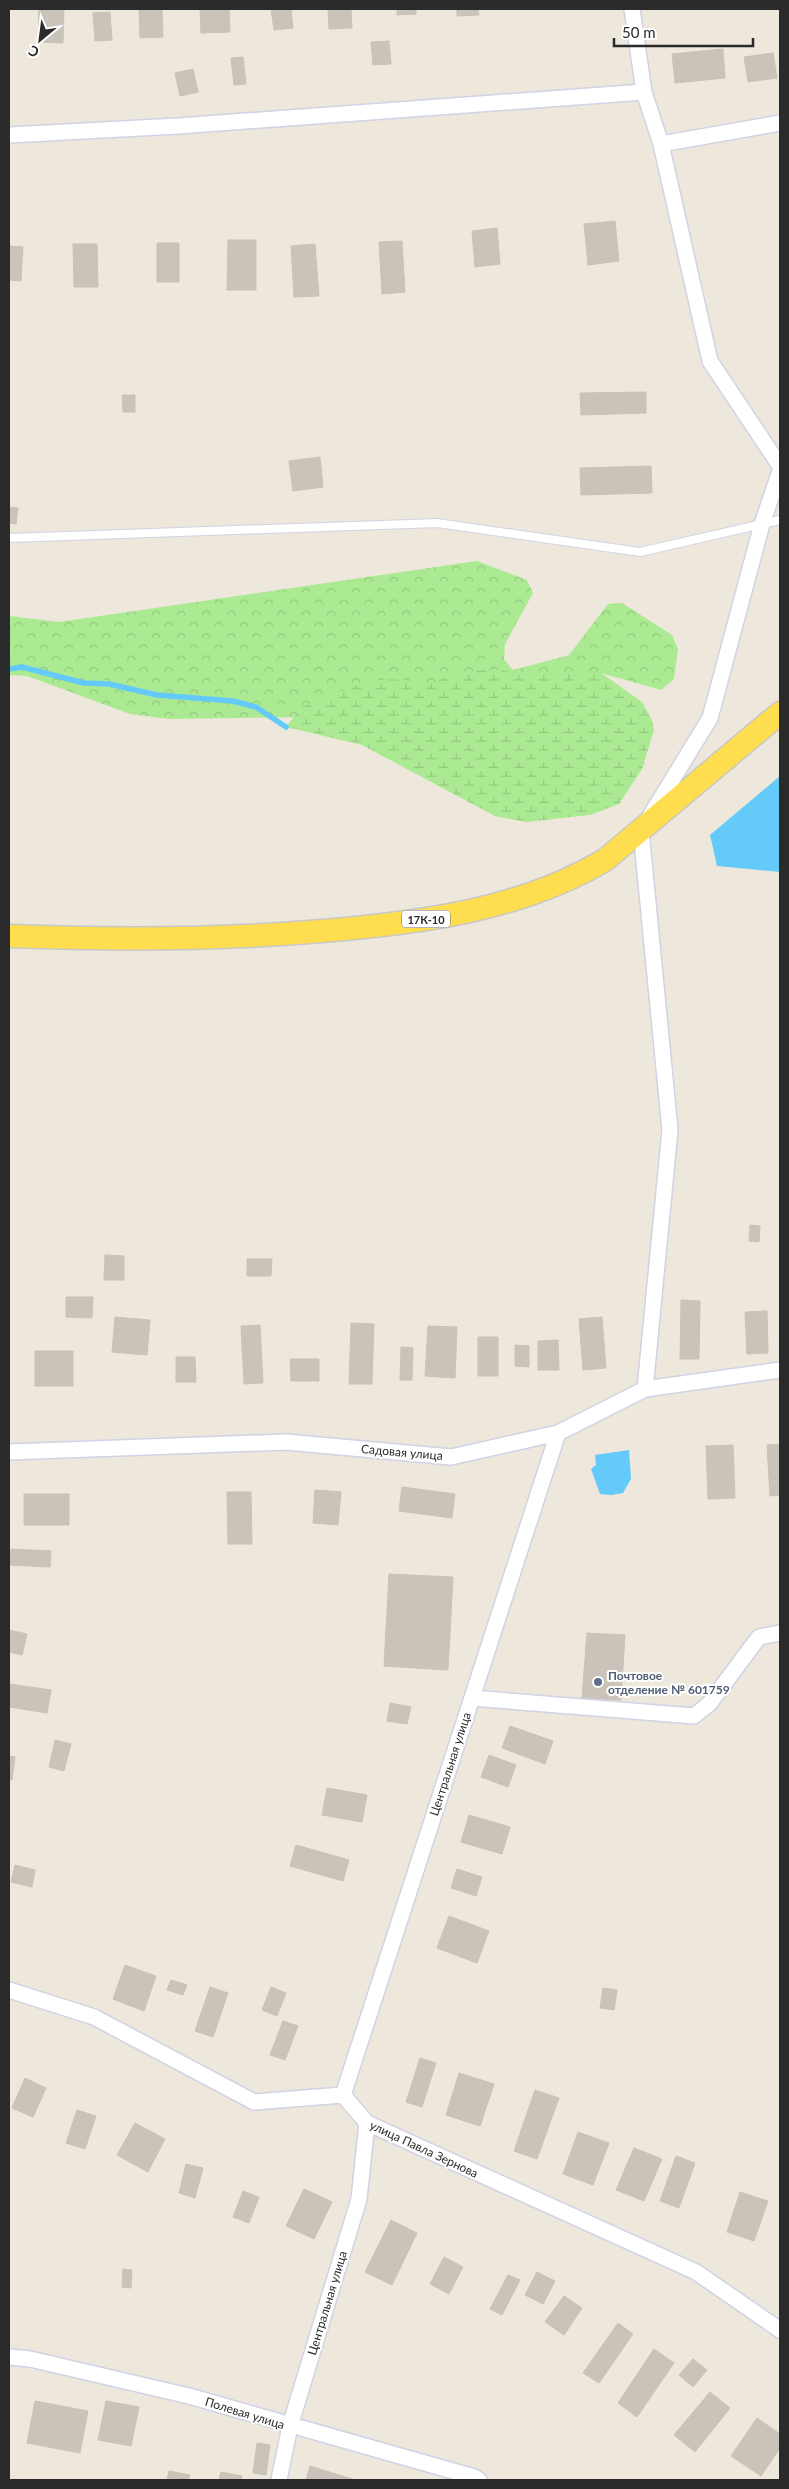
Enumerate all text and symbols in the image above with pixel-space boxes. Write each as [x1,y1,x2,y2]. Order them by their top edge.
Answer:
north arrow [15,15,65,65]
scale bar [614,15,753,47]
text: 50 m [622,23,656,41]
text: С [25,42,42,61]
road number: 17К-10 [402,911,450,928]
street label: Садовая улица [361,1441,443,1463]
place label: Почтовое отделение № 601759 [608,1668,730,1697]
marker: Почтовое отделение № 601759 [592,1676,604,1688]
street label: Центральная улица [426,1710,474,1818]
street label: улица Павла Зернова [367,2117,481,2181]
street label: Центральная улица [304,2249,350,2357]
street label: Полевая улица [203,2394,287,2432]

